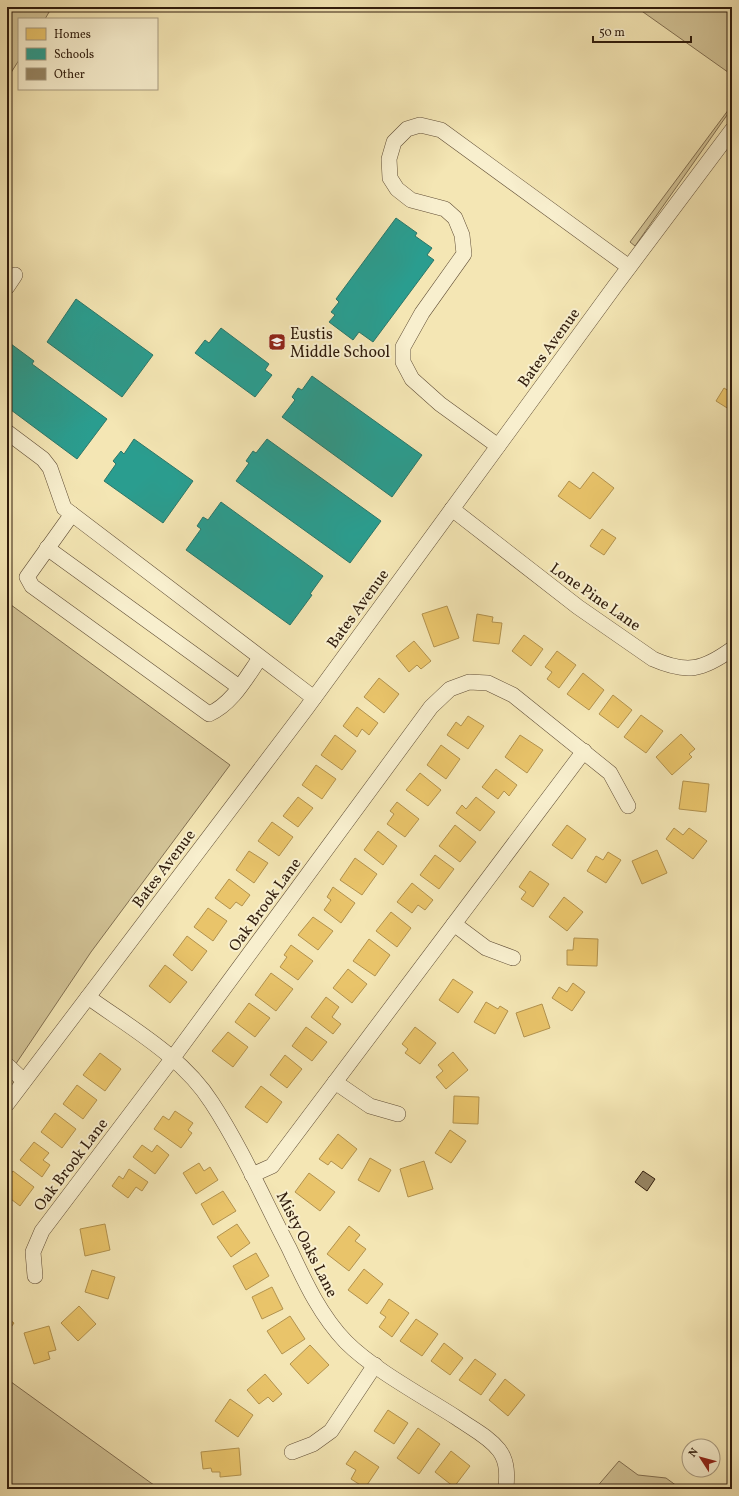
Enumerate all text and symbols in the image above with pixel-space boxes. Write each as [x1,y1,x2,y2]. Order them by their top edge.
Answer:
legend [18,18,158,90]
scale bar [593,18,691,44]
text: 50 m [599,25,625,41]
text: Homes [54,27,91,43]
text: Schools [54,47,94,63]
text: Other [54,67,85,83]
street label: Bates Avenue [513,304,586,392]
place label: Eustis Middle School [290,324,390,364]
school or university icon: Eustis Middle School [267,332,287,352]
street label: Lone Pine Lane [545,558,645,637]
street label: Bates Avenue [322,565,395,653]
street label: Bates Avenue [128,825,201,913]
street label: Oak Brook Lane [224,854,307,957]
street label: Oak Brook Lane [29,1114,114,1216]
street label: Misty Oaks Lane [270,1188,342,1302]
north arrow [681,1438,721,1478]
text: N [686,1445,703,1461]

